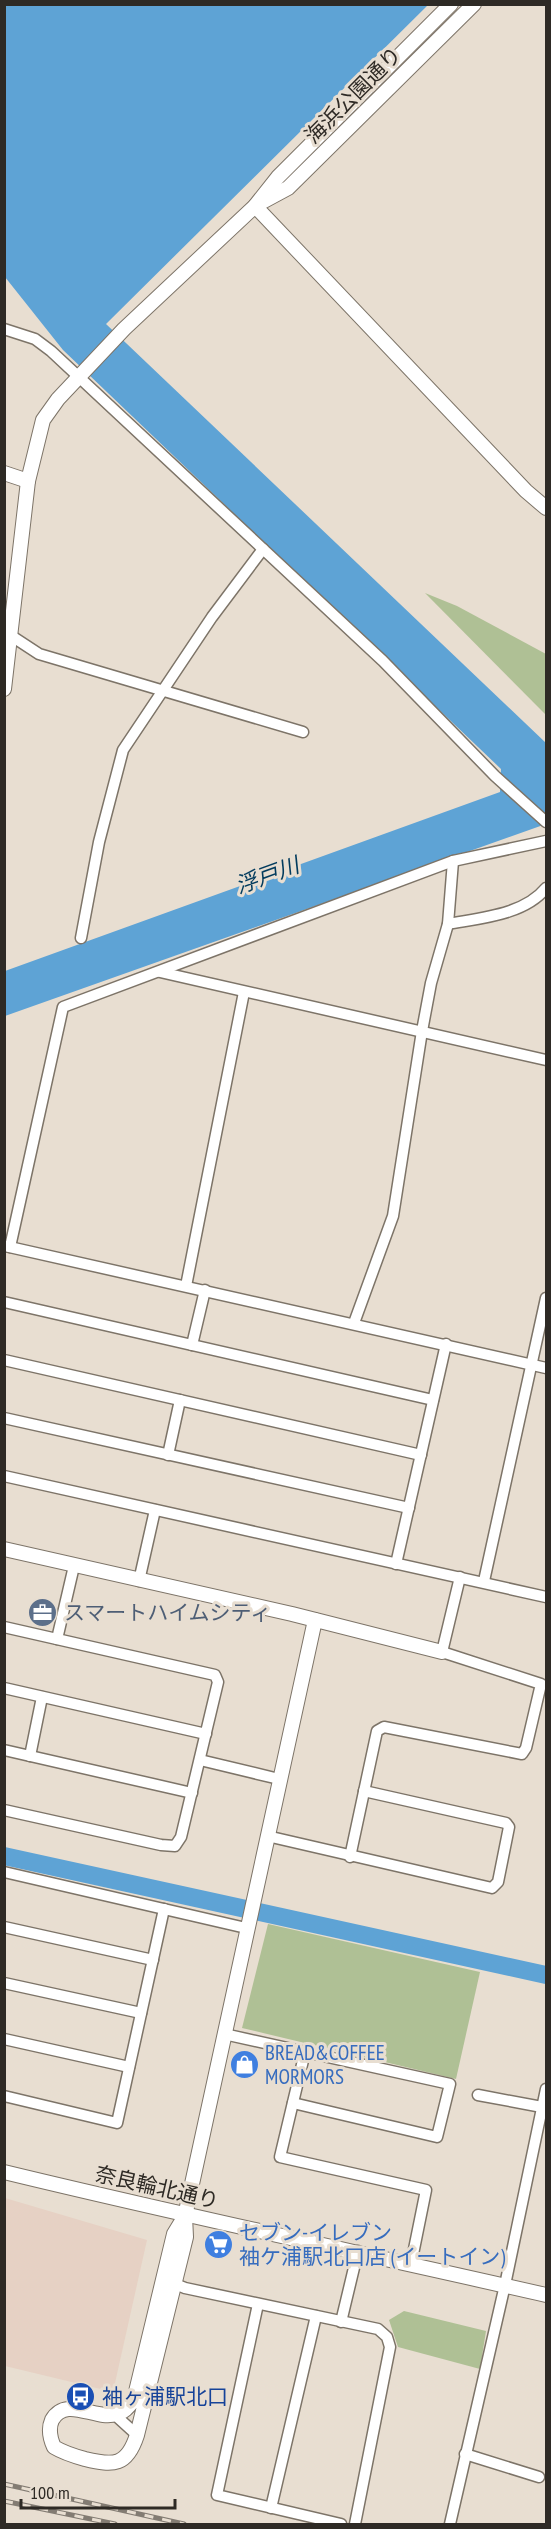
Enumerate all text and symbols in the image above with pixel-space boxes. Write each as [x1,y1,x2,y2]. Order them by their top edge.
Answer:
street label: 海浜公園通り [299,41,407,149]
water label: 浮戸川 [231,850,305,899]
office icon: スマートハイムシティ [27,1596,59,1628]
place label: スマートハイムシティ [64,1599,271,1626]
place label: BREAD&COFFEE MORMORS [265,2039,385,2090]
shop icon: BREAD&COFFEE MORMORS [228,2048,260,2080]
street label: 奈良輪北通り [93,2160,221,2214]
place label: セブン-イレブン 袖ケ浦駅北口店 (イートイン) [239,2219,505,2270]
supermarket icon: セブン-イレブン 袖ケ浦駅北口店 (イートイン) [202,2228,234,2260]
bus stop icon: 袖ヶ浦駅北口 [65,2380,97,2412]
place label: 袖ヶ浦駅北口 [102,2383,228,2410]
scale bar [21,2472,176,2510]
text: 100 m [30,2481,70,2504]

